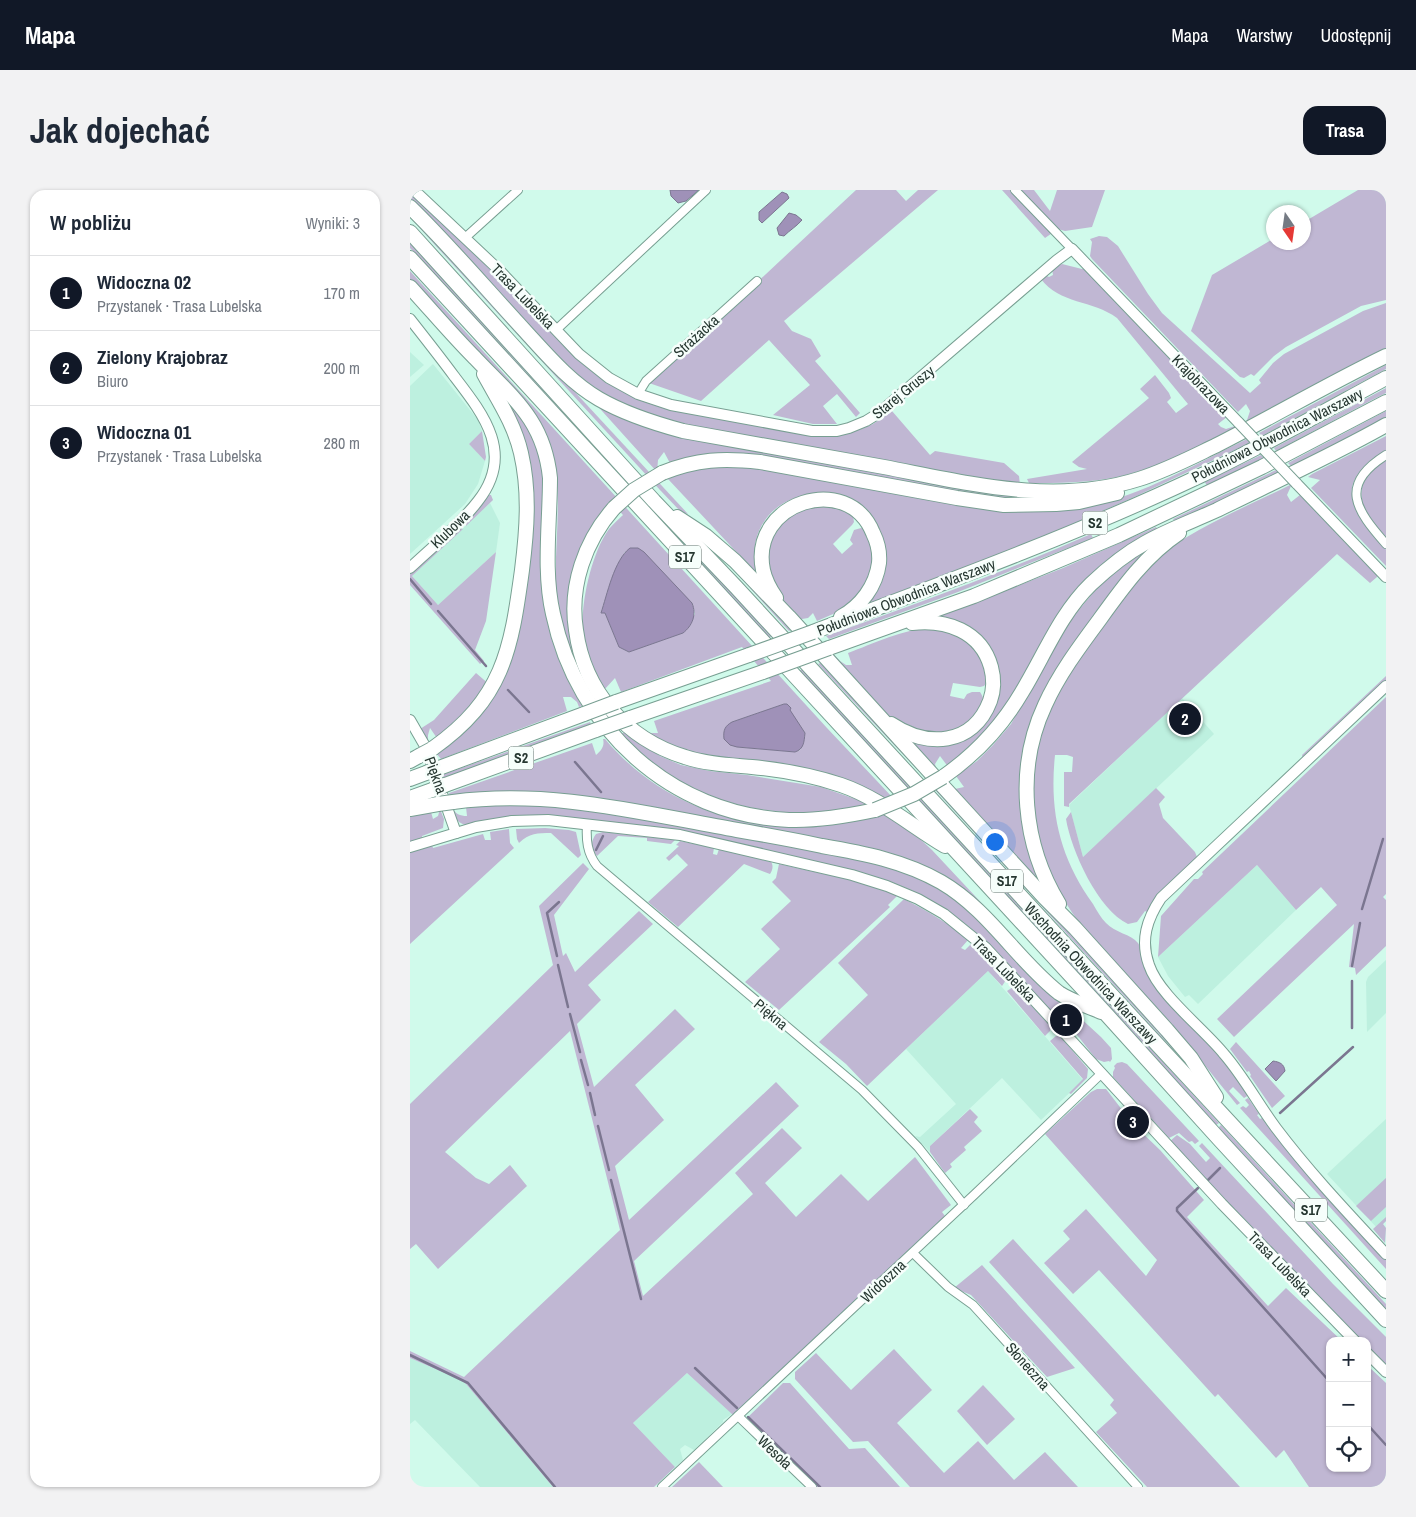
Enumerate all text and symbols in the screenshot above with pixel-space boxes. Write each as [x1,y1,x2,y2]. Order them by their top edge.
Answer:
text: Mapa [25,19,75,51]
text: Mapa [1171,23,1208,48]
text: Warstwy [1236,23,1292,48]
text: Udostępnij [1320,23,1391,48]
button: Trasa [1303,106,1386,155]
text: Jak dojechać [30,107,210,154]
north arrow [1266,205,1311,250]
text: W pobliżu [50,208,131,237]
text: Wyniki: 3 [305,212,360,234]
street label: Trasa Lubelska [486,259,560,333]
text: Widoczna 02 [97,269,191,295]
text: 1 [62,282,70,304]
text: 170 m [324,282,360,304]
text: Przystanek · Trasa Lubelska [97,295,262,317]
street label: Strażacka [669,310,723,362]
text: Zielony Krajobraz [97,344,228,370]
street label: Krajobrazowa [1167,350,1235,418]
text: 2 [62,357,70,379]
text: 200 m [324,357,360,379]
street label: Starej Gruszy [867,360,939,424]
text: Biuro [97,370,128,392]
street label: Południowa Obwodnica Warszawy [1188,382,1367,487]
text: Widoczna 01 [97,419,191,445]
text: 3 [62,432,70,454]
text: 280 m [324,432,360,454]
text: Przystanek · Trasa Lubelska [97,445,262,467]
street label: Klubowa [426,505,474,553]
road number: S2 [1082,512,1108,534]
road number: S17 [669,546,701,568]
street label: Południowa Obwodnica Warszawy [814,553,999,641]
pin: 2 [1169,700,1201,738]
road number: S2 [508,746,534,770]
street label: Piękna [420,753,452,797]
your location [982,829,1008,855]
road number: S17 [991,869,1023,892]
street label: Wschodnia Obwodnica Warszawy [1020,898,1163,1049]
street label: Trasa Lubelska [967,932,1041,1006]
street label: Piękna [750,994,793,1034]
pin: 1 [1050,1001,1082,1039]
pin: 3 [1117,1103,1149,1141]
road number: S17 [1295,1198,1327,1222]
street label: Trasa Lubelska [1243,1227,1317,1301]
street label: Widoczna [856,1255,910,1307]
map controls [1326,1337,1371,1472]
button: + [1326,1337,1371,1382]
street label: Słoneczna [1001,1338,1055,1394]
button: − [1326,1382,1371,1427]
button: locate [1326,1427,1371,1472]
street label: Wesoła [753,1430,797,1474]

